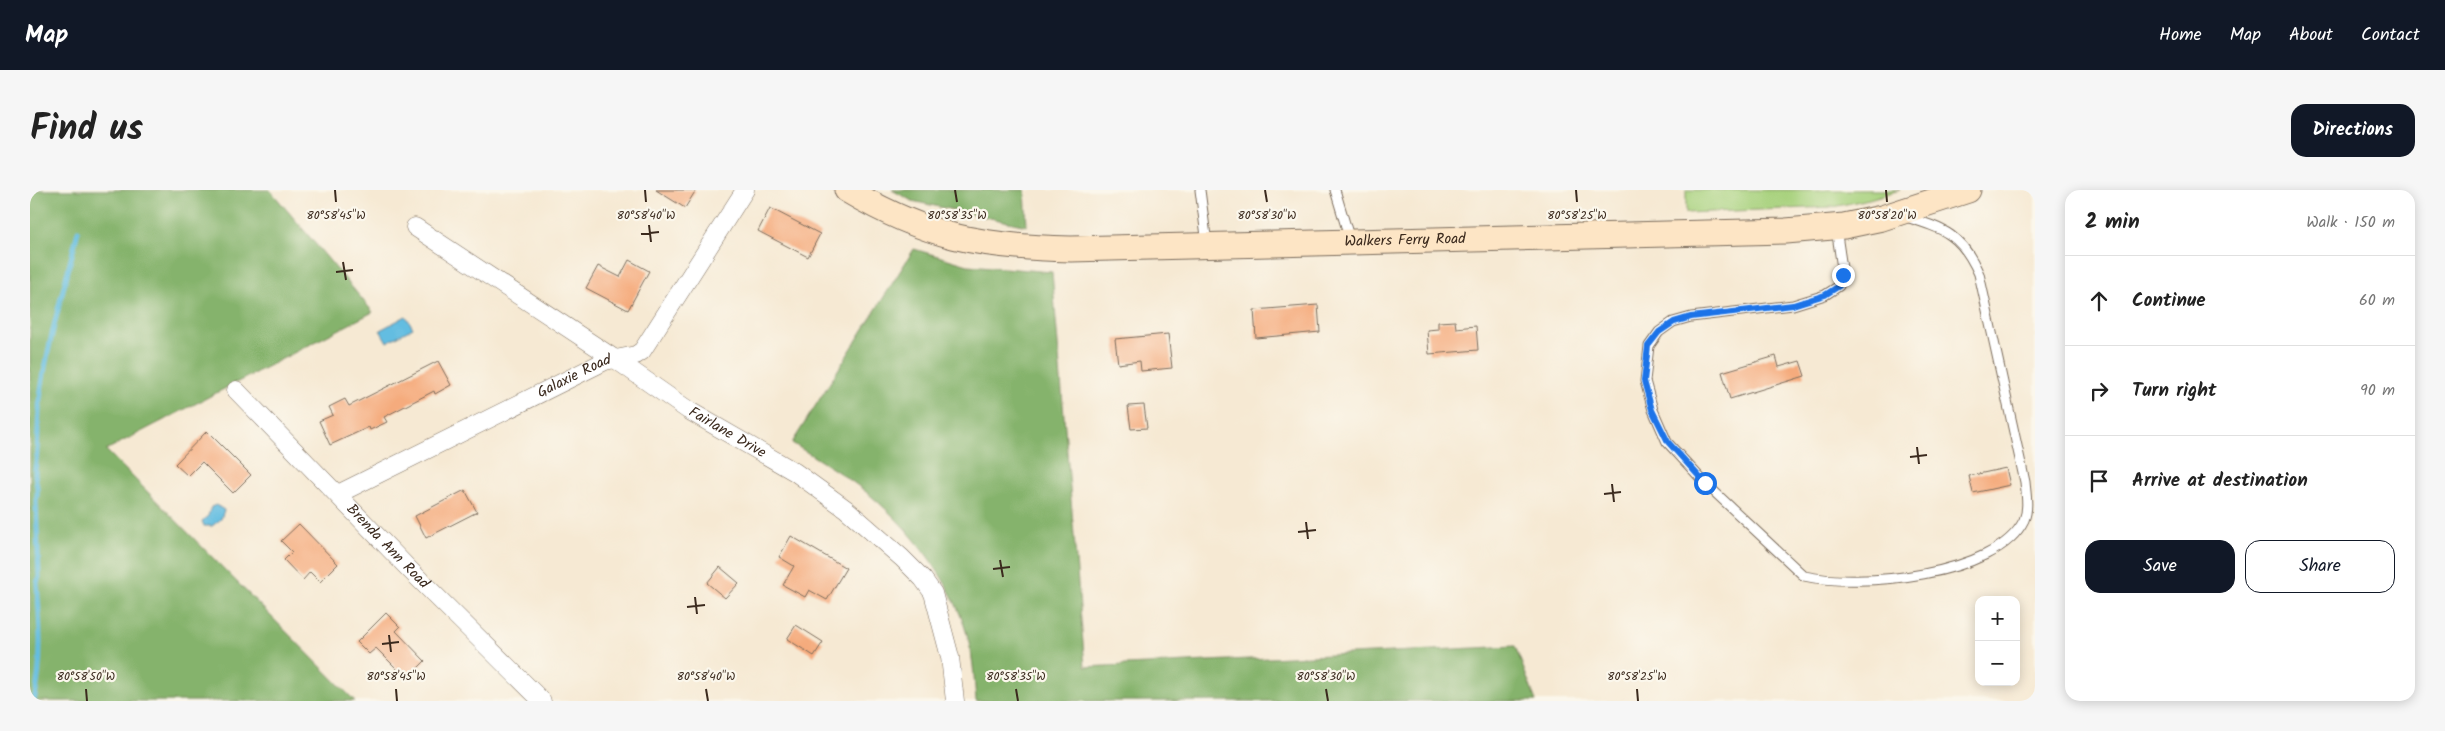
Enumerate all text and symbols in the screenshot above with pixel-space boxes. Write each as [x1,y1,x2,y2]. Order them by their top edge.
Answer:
text: Map [25,16,68,55]
text: Home [2159,21,2202,50]
text: Map [2230,21,2261,50]
text: About [2289,21,2333,50]
text: Contact [2361,21,2420,50]
text: Find us [30,102,143,158]
button: Directions [2291,104,2415,157]
text: 80°58'45"W [306,206,366,225]
text: 80°58'40"W [617,206,675,225]
text: 80°58'35"W [927,206,987,225]
text: 80°58'30"W [1238,206,1296,225]
text: 80°58'25"W [1547,206,1607,225]
text: 80°58'20"W [1857,206,1917,225]
text: 2 min [2085,206,2140,239]
text: Walk · 150 m [2306,210,2395,235]
street label: Walkers Ferry Road [1344,227,1466,254]
route end [1832,264,1855,287]
text: Continue [2132,286,2205,316]
icon: ahead [2085,287,2113,315]
text: 60 m [2359,288,2395,313]
street label: Galaxie Road [533,348,613,405]
text: Turn right [2132,376,2217,406]
icon: right [2085,377,2113,405]
text: 90 m [2360,378,2395,403]
street label: Fairlane Drive [684,401,771,465]
text: Arrive at destination [2132,466,2308,496]
icon: arrive [2085,467,2113,495]
route start [1694,472,1717,495]
street label: Brenda Ann Road [340,498,435,595]
button: Save [2085,540,2235,593]
button: Share [2245,540,2395,593]
map controls [1975,596,2020,686]
button: + [1975,596,2020,641]
button: − [1975,641,2020,686]
text: 80°58'50"W [57,667,115,686]
text: 80°58'45"W [366,667,426,686]
text: 80°58'40"W [677,667,735,686]
text: 80°58'35"W [986,667,1046,686]
text: 80°58'30"W [1297,667,1355,686]
text: 80°58'25"W [1607,667,1667,686]

